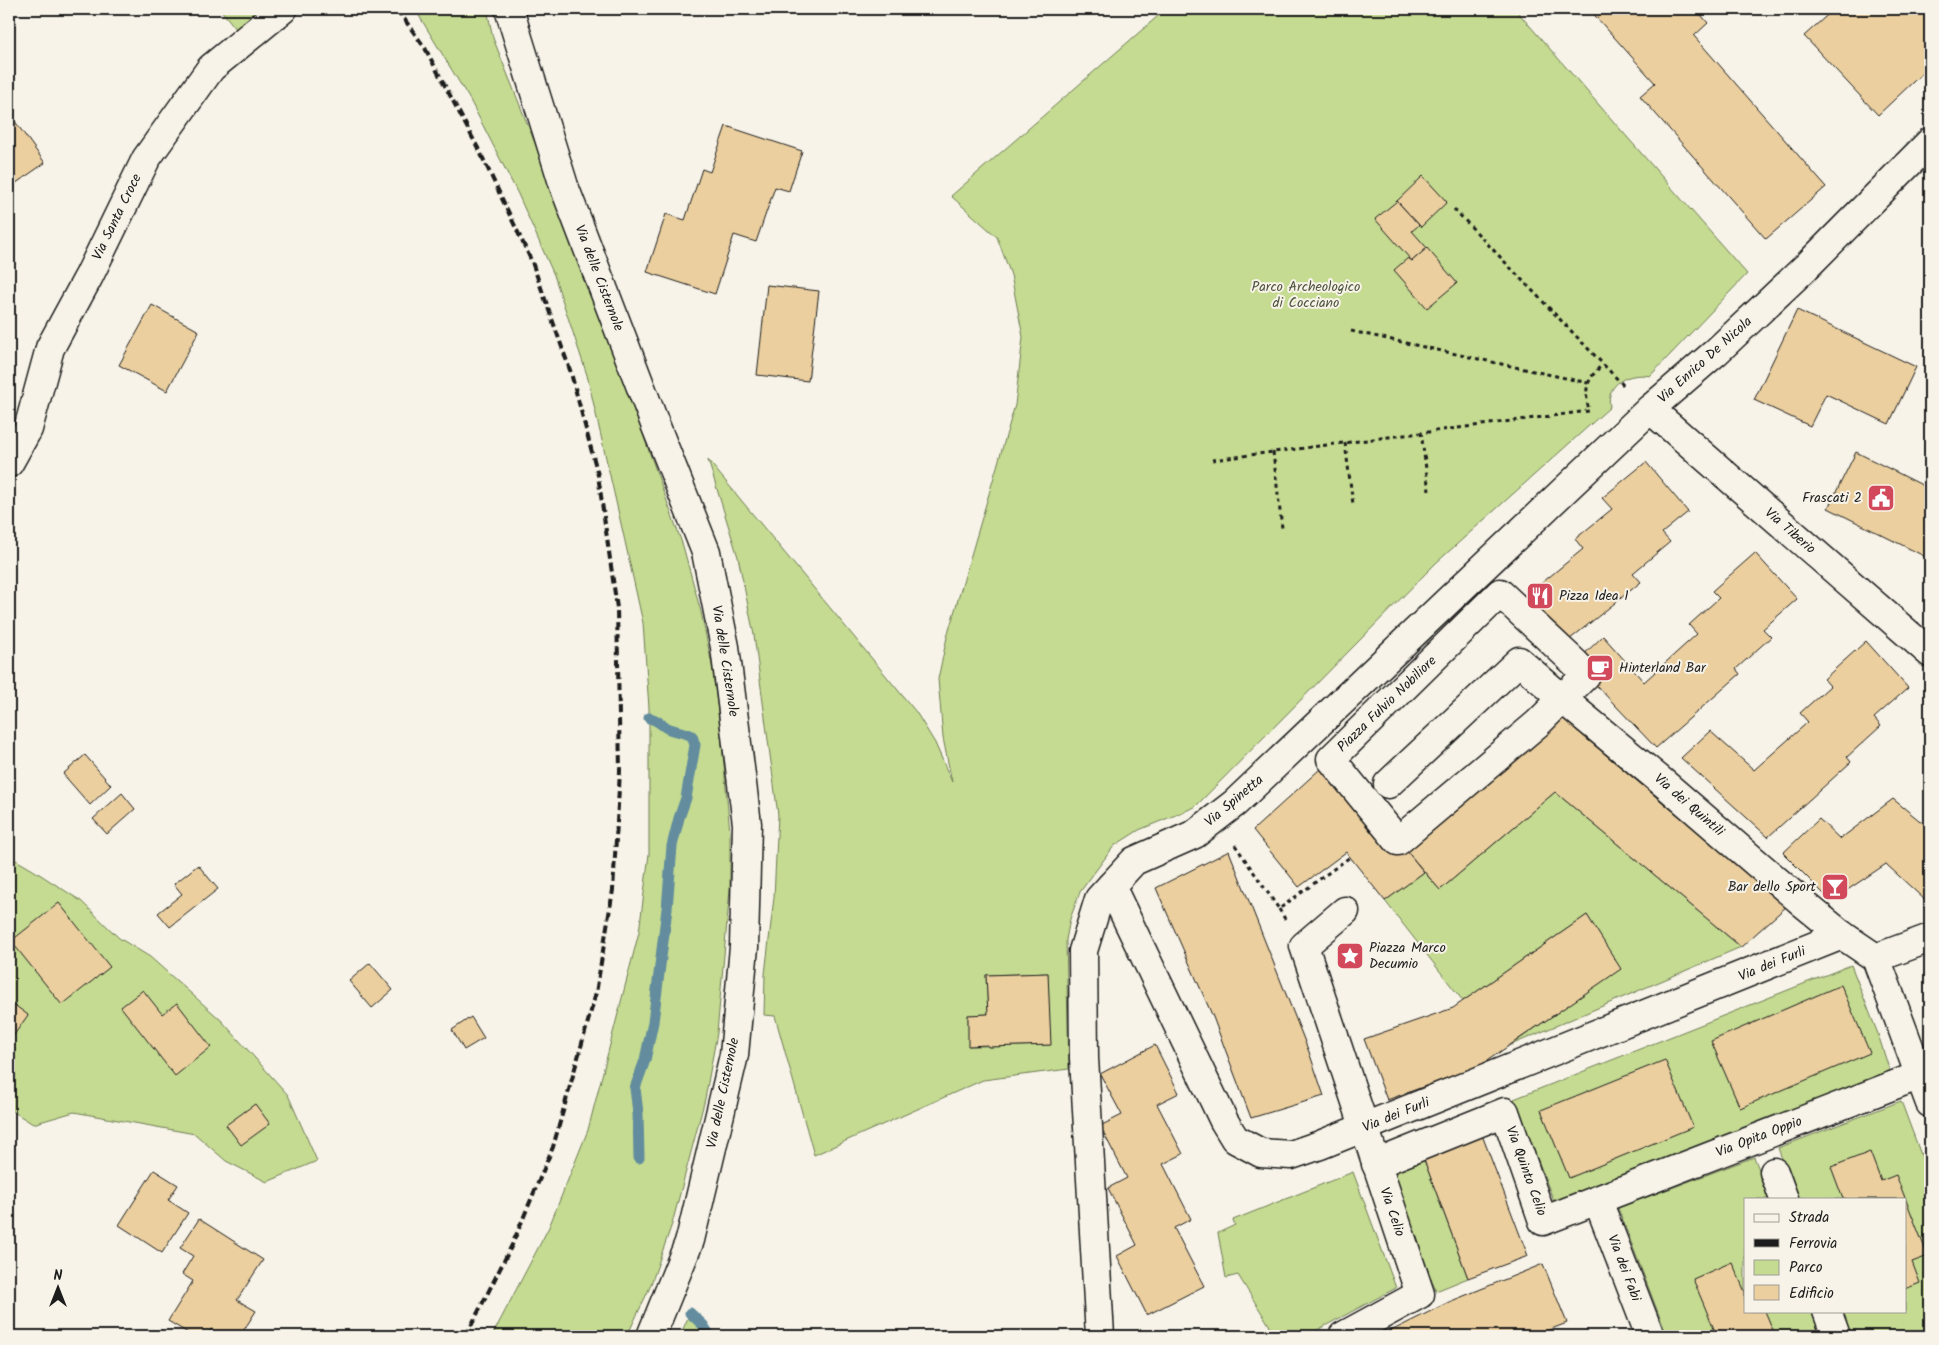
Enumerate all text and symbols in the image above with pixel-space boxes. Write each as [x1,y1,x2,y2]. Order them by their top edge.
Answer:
street label: Via Santa Croce [87,169,148,264]
street label: Via delle Cisternole [569,222,630,335]
park label: Parco Archeologico di Cocciano [1252,276,1360,314]
street label: Via Enrico De Nicola [1653,311,1757,409]
public building icon: Frascati 2 [1866,483,1896,513]
place label: Frascati 2 [1802,487,1862,509]
street label: Via Tiberio [1759,502,1821,560]
restaurant icon: Pizza Idea 1 [1525,581,1555,611]
place label: Pizza Idea 1 [1559,585,1629,607]
street label: Via delle Cisternole [705,604,745,719]
street label: Piazza Fulvio Nobiliore [1332,650,1442,757]
cafe icon: Hinterland Bar [1585,653,1615,683]
place label: Hinterland Bar [1619,657,1707,679]
street label: Via dei Quintili [1649,768,1730,842]
street label: Via Spinetta [1200,770,1268,832]
bar icon: Bar dello Sport [1820,872,1850,902]
place label: Bar dello Sport [1728,876,1817,898]
place label: Piazza Marco Decumio [1369,937,1446,975]
street label: Via dei Furli [1735,940,1809,987]
place icon: Piazza Marco Decumio [1335,941,1365,971]
street label: Via delle Cisternole [701,1035,746,1150]
street label: Via dei Furli [1359,1091,1433,1138]
street label: Via Opita Oppio [1713,1110,1805,1164]
street label: Via Quinto Celio [1499,1123,1553,1219]
street label: Via Celio [1373,1184,1411,1240]
legend [1744,1198,1906,1312]
text: Strada [1789,1206,1829,1230]
street label: Via dei Fabi [1601,1231,1647,1305]
text: Ferrovia [1789,1232,1837,1256]
text: Parco [1789,1256,1823,1280]
north arrow [32,1262,82,1312]
text: N [54,1265,63,1287]
text: Edificio [1789,1282,1834,1306]

